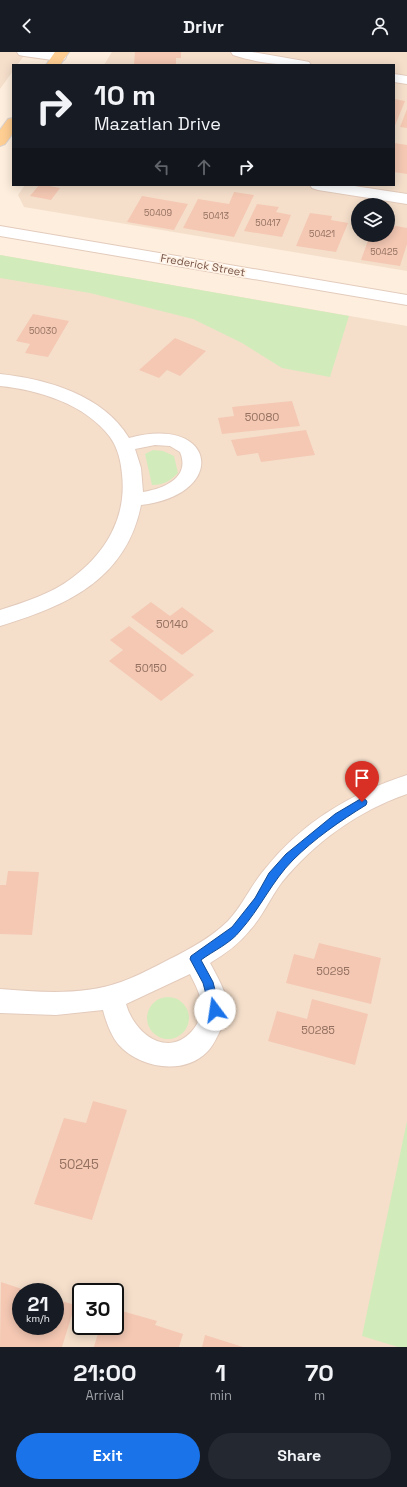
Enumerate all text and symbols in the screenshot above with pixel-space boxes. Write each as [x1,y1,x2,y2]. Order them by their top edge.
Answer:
icon: back [16,15,38,37]
text: Drivr [183,15,224,38]
icon: person [369,15,391,37]
text: 10 m [94,77,156,113]
icon: right [28,80,80,132]
text: Mazatlan Drive [94,112,221,135]
icon: left [151,156,173,178]
icon: ahead [193,156,215,178]
icon: right [235,156,257,178]
map controls [351,198,395,242]
button: layers [351,198,395,242]
house number: 50409 [144,207,172,219]
house number: 50413 [203,210,229,222]
house number: 50417 [255,217,281,229]
house number: 50421 [309,228,335,240]
house number: 50425 [370,246,398,258]
street label: Frederick Street [160,251,246,279]
house number: 50030 [29,325,57,337]
house number: 50080 [245,410,279,424]
house number: 50140 [156,617,188,631]
house number: 50150 [135,661,167,675]
pin [345,761,379,802]
icon: arrive [351,767,373,789]
house number: 50295 [316,964,350,978]
position arrow [194,989,236,1031]
house number: 50285 [301,1023,335,1037]
house number: 50245 [59,1156,99,1173]
speed limit sign: 30 [72,1283,124,1335]
text: 21 [28,1291,48,1317]
text: km/h [26,1312,50,1325]
text: 21:00 [73,1357,137,1388]
text: 1 [215,1357,226,1388]
text: 70 [305,1357,334,1388]
text: Arrival [85,1387,124,1404]
text: min [210,1387,232,1404]
text: m [314,1387,325,1404]
button: Exit [16,1433,200,1479]
button: Share [208,1433,391,1479]

